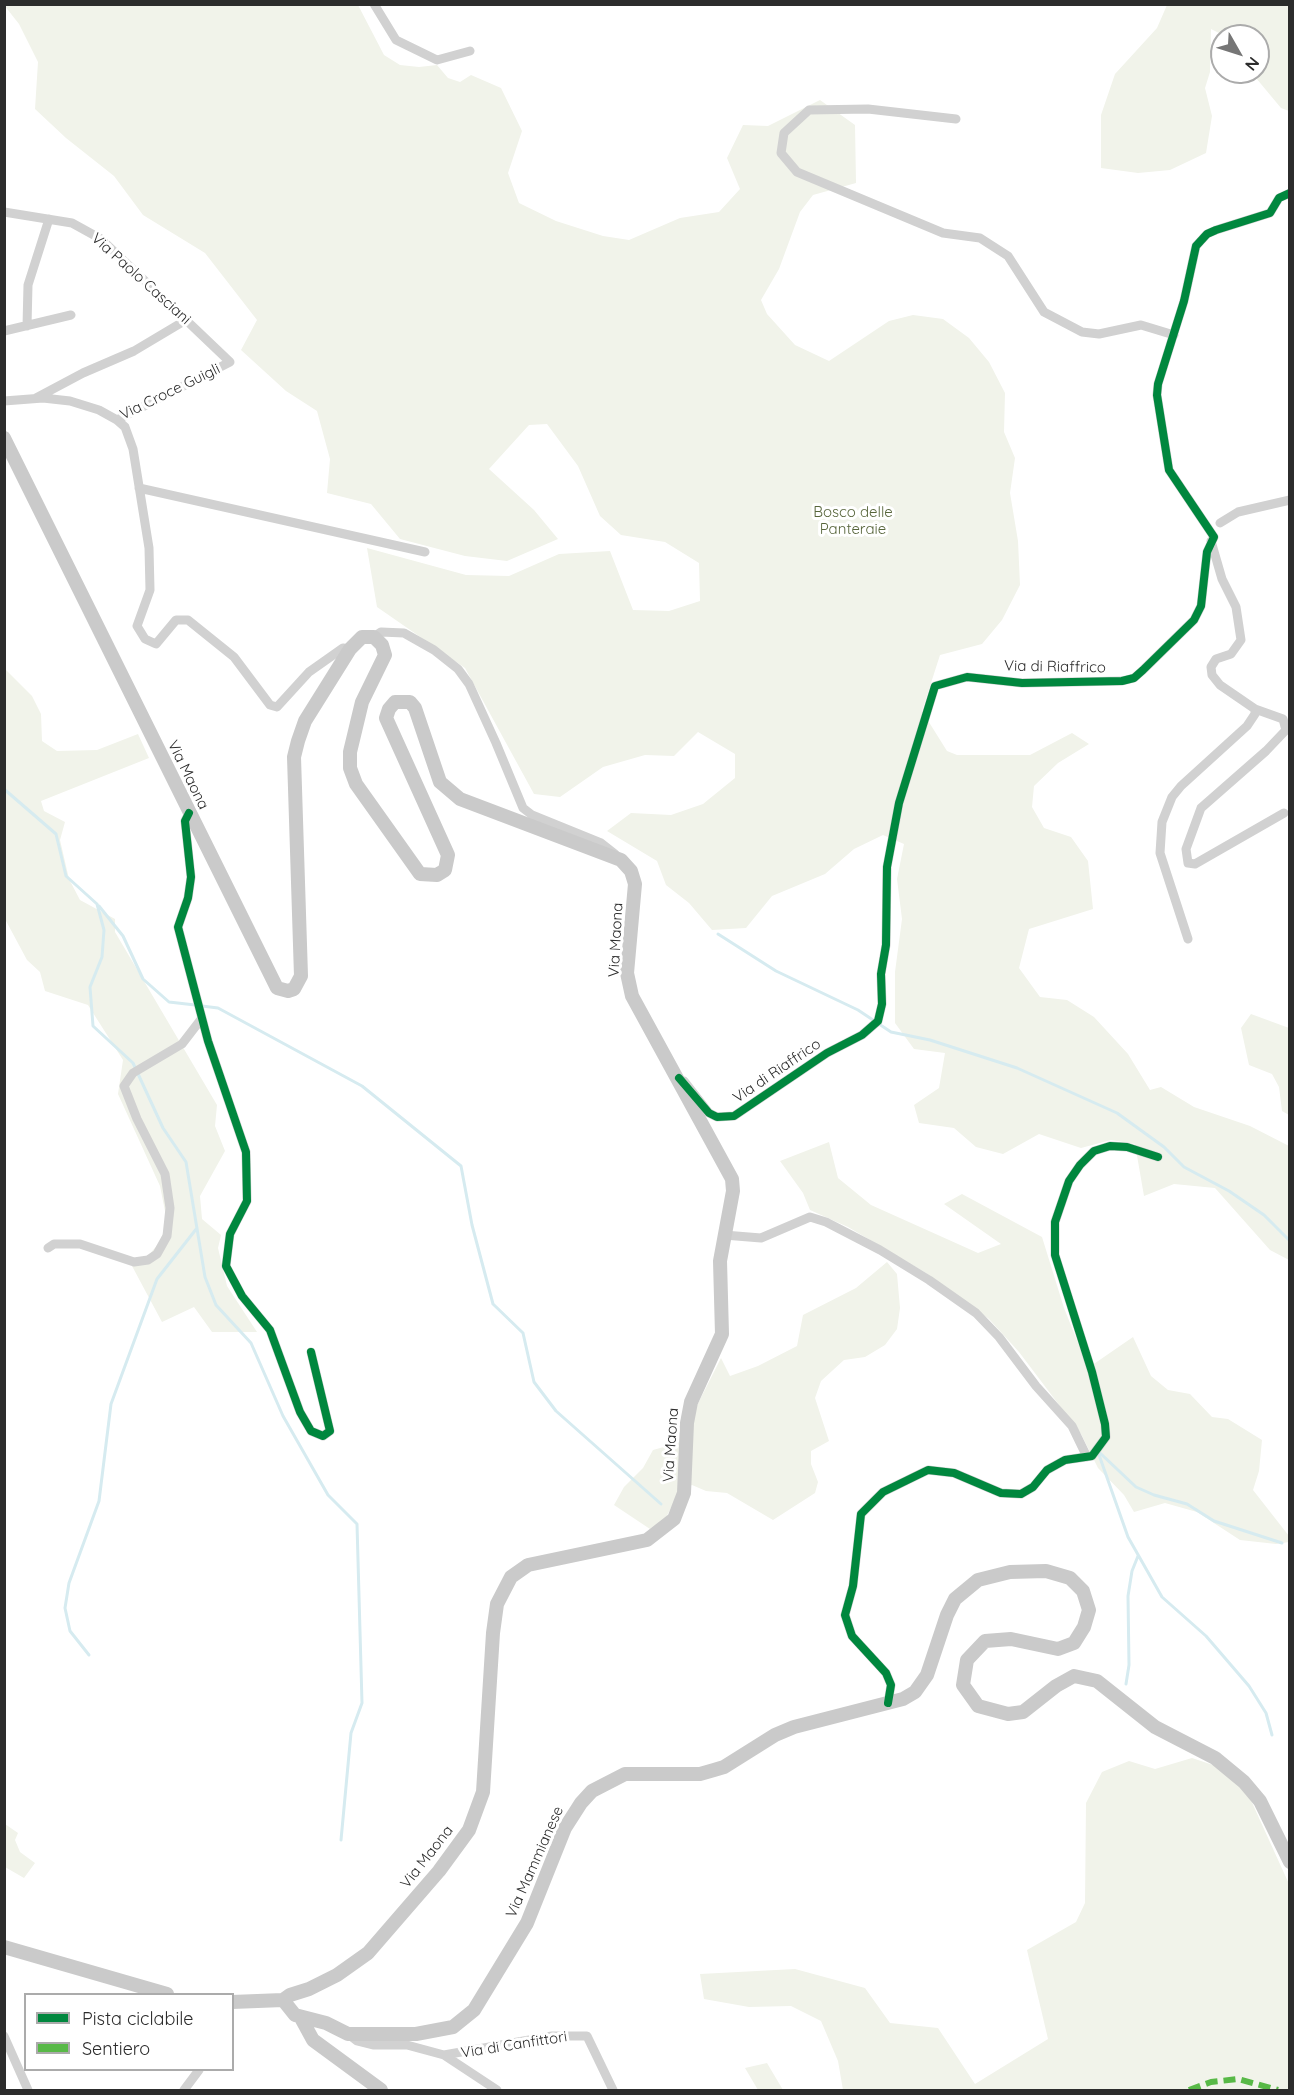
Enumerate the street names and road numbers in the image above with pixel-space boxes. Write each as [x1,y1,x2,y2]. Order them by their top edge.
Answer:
street label: Via Paolo Casciani [88,230,194,328]
street label: Via Croce Guigli [117,360,223,424]
street label: Via di Riaffrico [1004,657,1106,677]
street label: Via Maona [164,737,212,813]
street label: Via Maona [605,902,627,978]
street label: Via di Riaffrico [730,1035,824,1107]
street label: Via Maona [659,1407,683,1483]
street label: Via Mammianese [502,1803,568,1921]
street label: Via Maona [397,1822,457,1892]
street label: Via di Canfittori [460,2028,568,2062]

